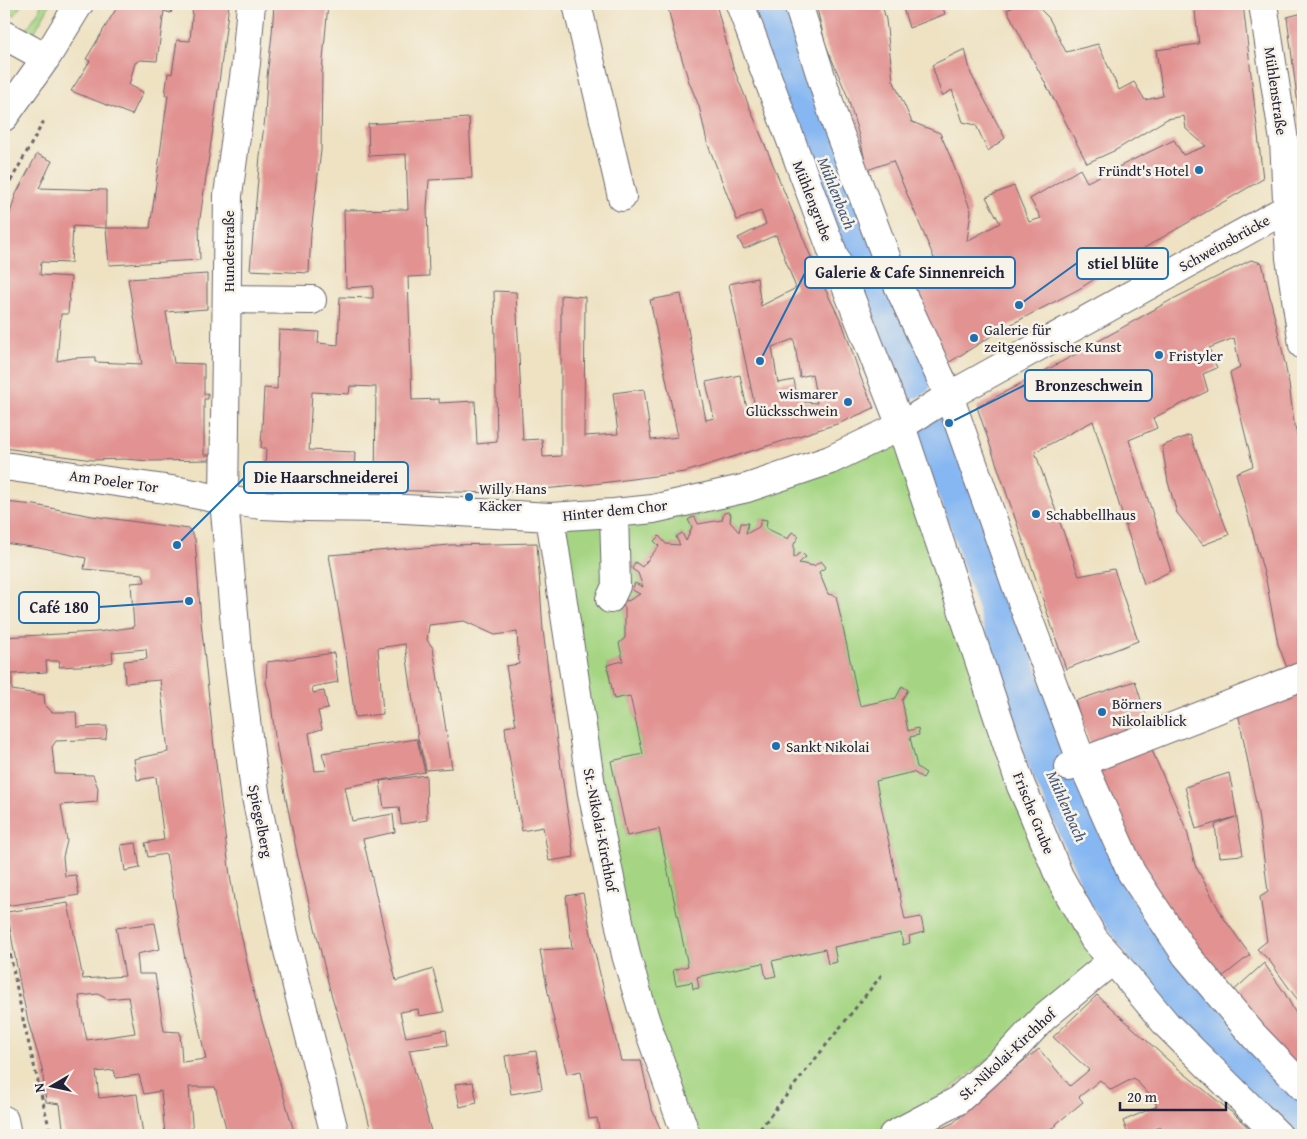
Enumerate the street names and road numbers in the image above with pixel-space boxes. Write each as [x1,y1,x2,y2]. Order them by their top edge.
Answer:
street label: Mühlenstraße [1259,46,1293,136]
street label: Mühlengrube [788,158,838,244]
street label: Schweinsbrücke [1175,209,1273,277]
street label: Hundestraße [218,210,239,292]
street label: Am Poeler Tor [68,464,160,498]
street label: Hinter dem Chor [561,494,669,526]
street label: St.-Nikolai-Kirchhof [579,766,624,896]
street label: Frische Grube [1008,769,1060,857]
street label: Spiegelberg [244,783,278,860]
street label: St.-Nikolai-Kirchhof [954,1002,1062,1105]

